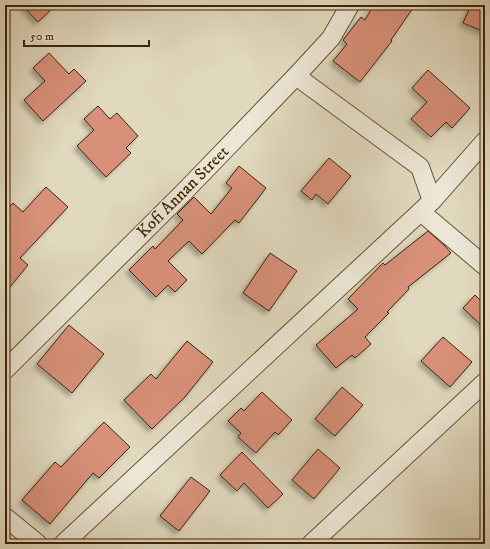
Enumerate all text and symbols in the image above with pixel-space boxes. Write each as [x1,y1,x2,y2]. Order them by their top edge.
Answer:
scale bar [24,22,149,48]
text: 50 m [30,29,54,44]
street label: Kofi Annan Street [132,141,234,243]

